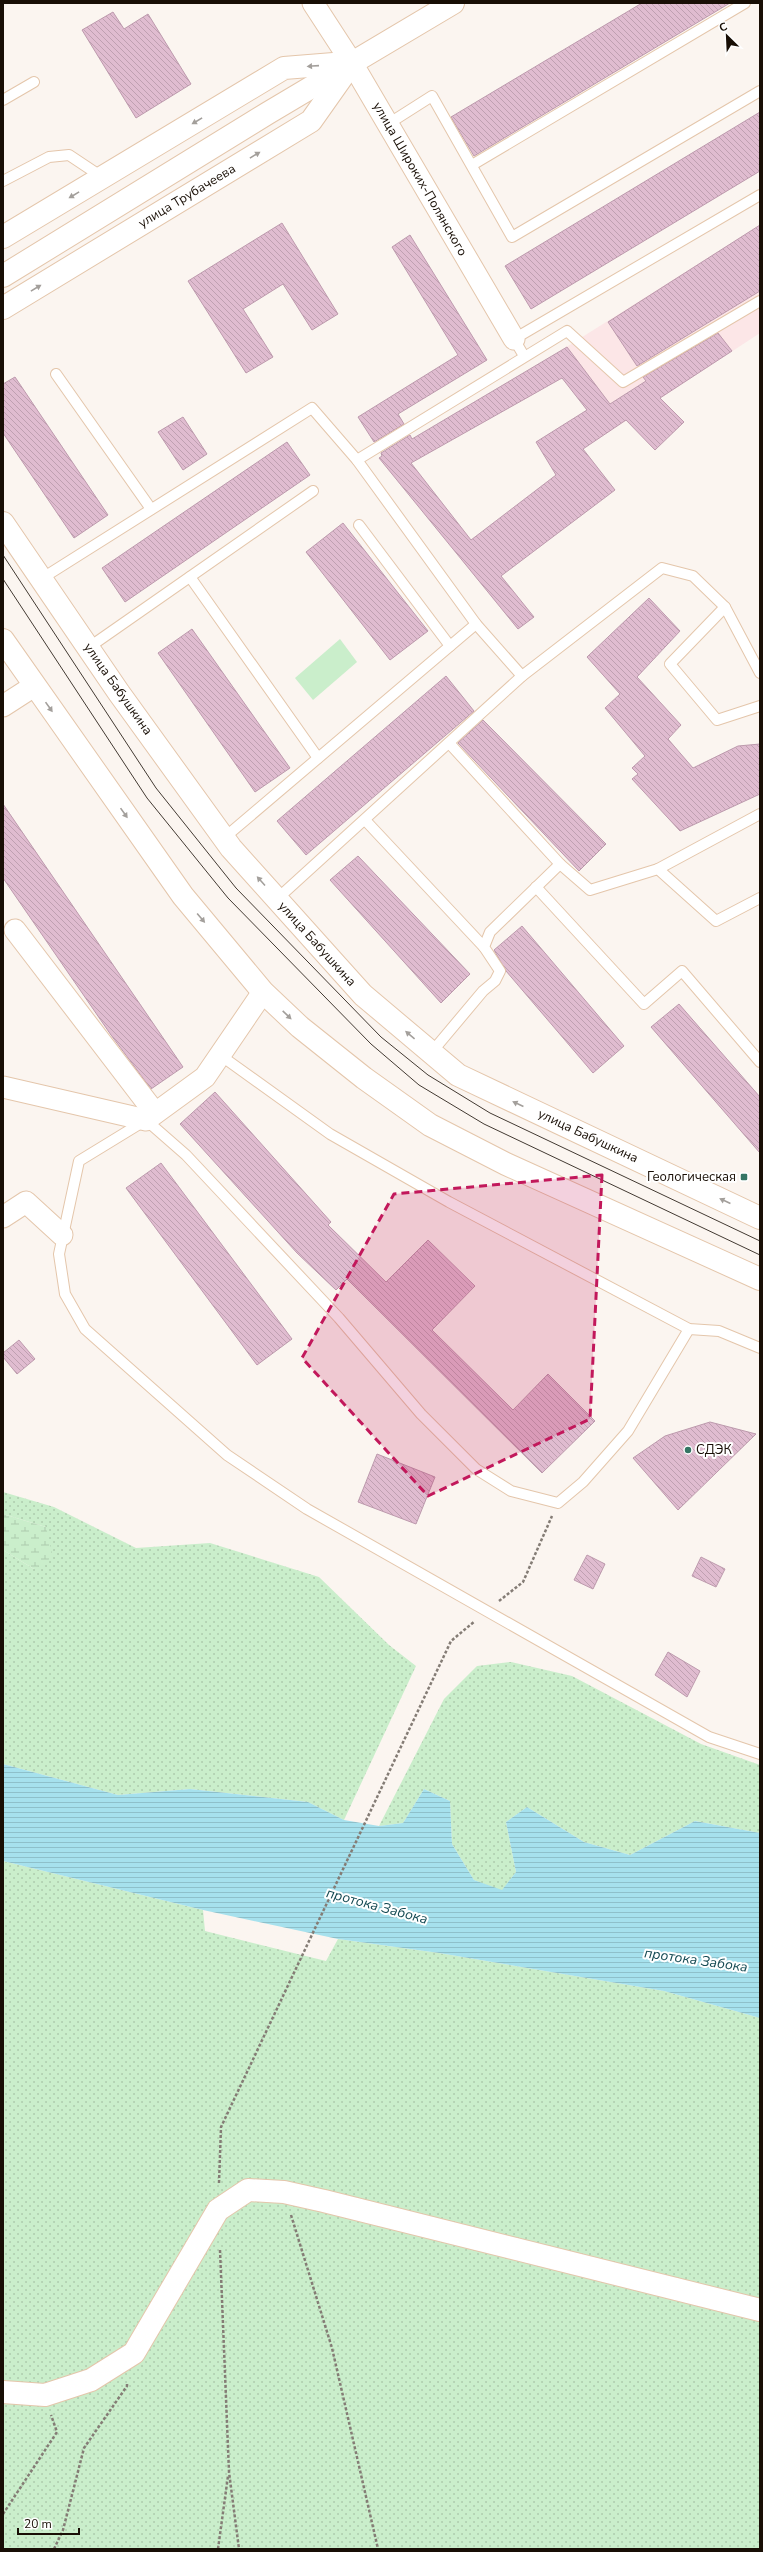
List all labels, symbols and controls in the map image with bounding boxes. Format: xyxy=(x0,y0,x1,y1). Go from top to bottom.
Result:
north arrow xyxy=(707,16,747,56)
text: С xyxy=(717,19,730,36)
one-way arrow xyxy=(307,63,319,69)
street label: улица Широких-Полянского xyxy=(368,99,472,259)
one-way arrow xyxy=(191,117,203,124)
one-way arrow xyxy=(250,151,260,159)
street label: улица Трубачеева xyxy=(135,160,239,232)
one-way arrow xyxy=(68,191,80,198)
one-way arrow xyxy=(30,285,42,292)
street label: улица Бабушкина xyxy=(79,639,157,739)
one-way arrow xyxy=(45,702,53,712)
one-way arrow xyxy=(120,808,128,818)
one-way arrow xyxy=(257,877,266,886)
street label: улица Бабушкина xyxy=(274,898,360,990)
one-way arrow xyxy=(197,912,206,923)
one-way arrow xyxy=(282,1010,292,1020)
one-way arrow xyxy=(404,1030,415,1039)
one-way arrow xyxy=(513,1101,524,1107)
street label: улица Бабушкина xyxy=(535,1105,641,1167)
place label: Геологическая xyxy=(647,1168,736,1186)
marker: Геологическая xyxy=(739,1172,749,1182)
one-way arrow xyxy=(719,1198,730,1204)
place label: СДЭК xyxy=(696,1441,733,1459)
marker: СДЭК xyxy=(683,1445,693,1455)
water label: протока Забока xyxy=(324,1883,430,1929)
water label: протока Забока xyxy=(643,1943,749,1977)
scale bar xyxy=(18,2510,79,2536)
text: 20 m xyxy=(24,2516,52,2532)

